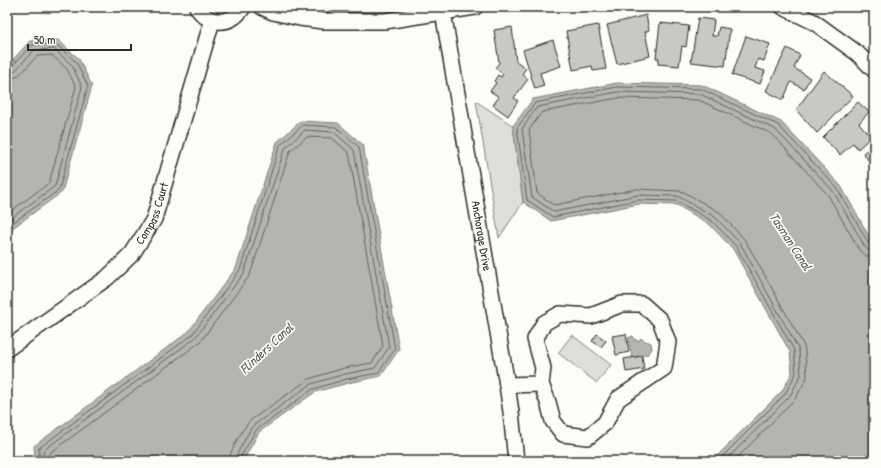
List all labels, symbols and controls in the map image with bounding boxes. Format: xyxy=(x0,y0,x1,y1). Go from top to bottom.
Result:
scale bar xyxy=(28,26,131,52)
text: 50 m xyxy=(34,31,55,48)
street label: Compass Court xyxy=(131,180,172,248)
street label: Anchorage Drive xyxy=(468,199,496,272)
water label: Tasman Canal xyxy=(766,209,817,274)
water label: Flinders Canal xyxy=(235,318,297,377)

